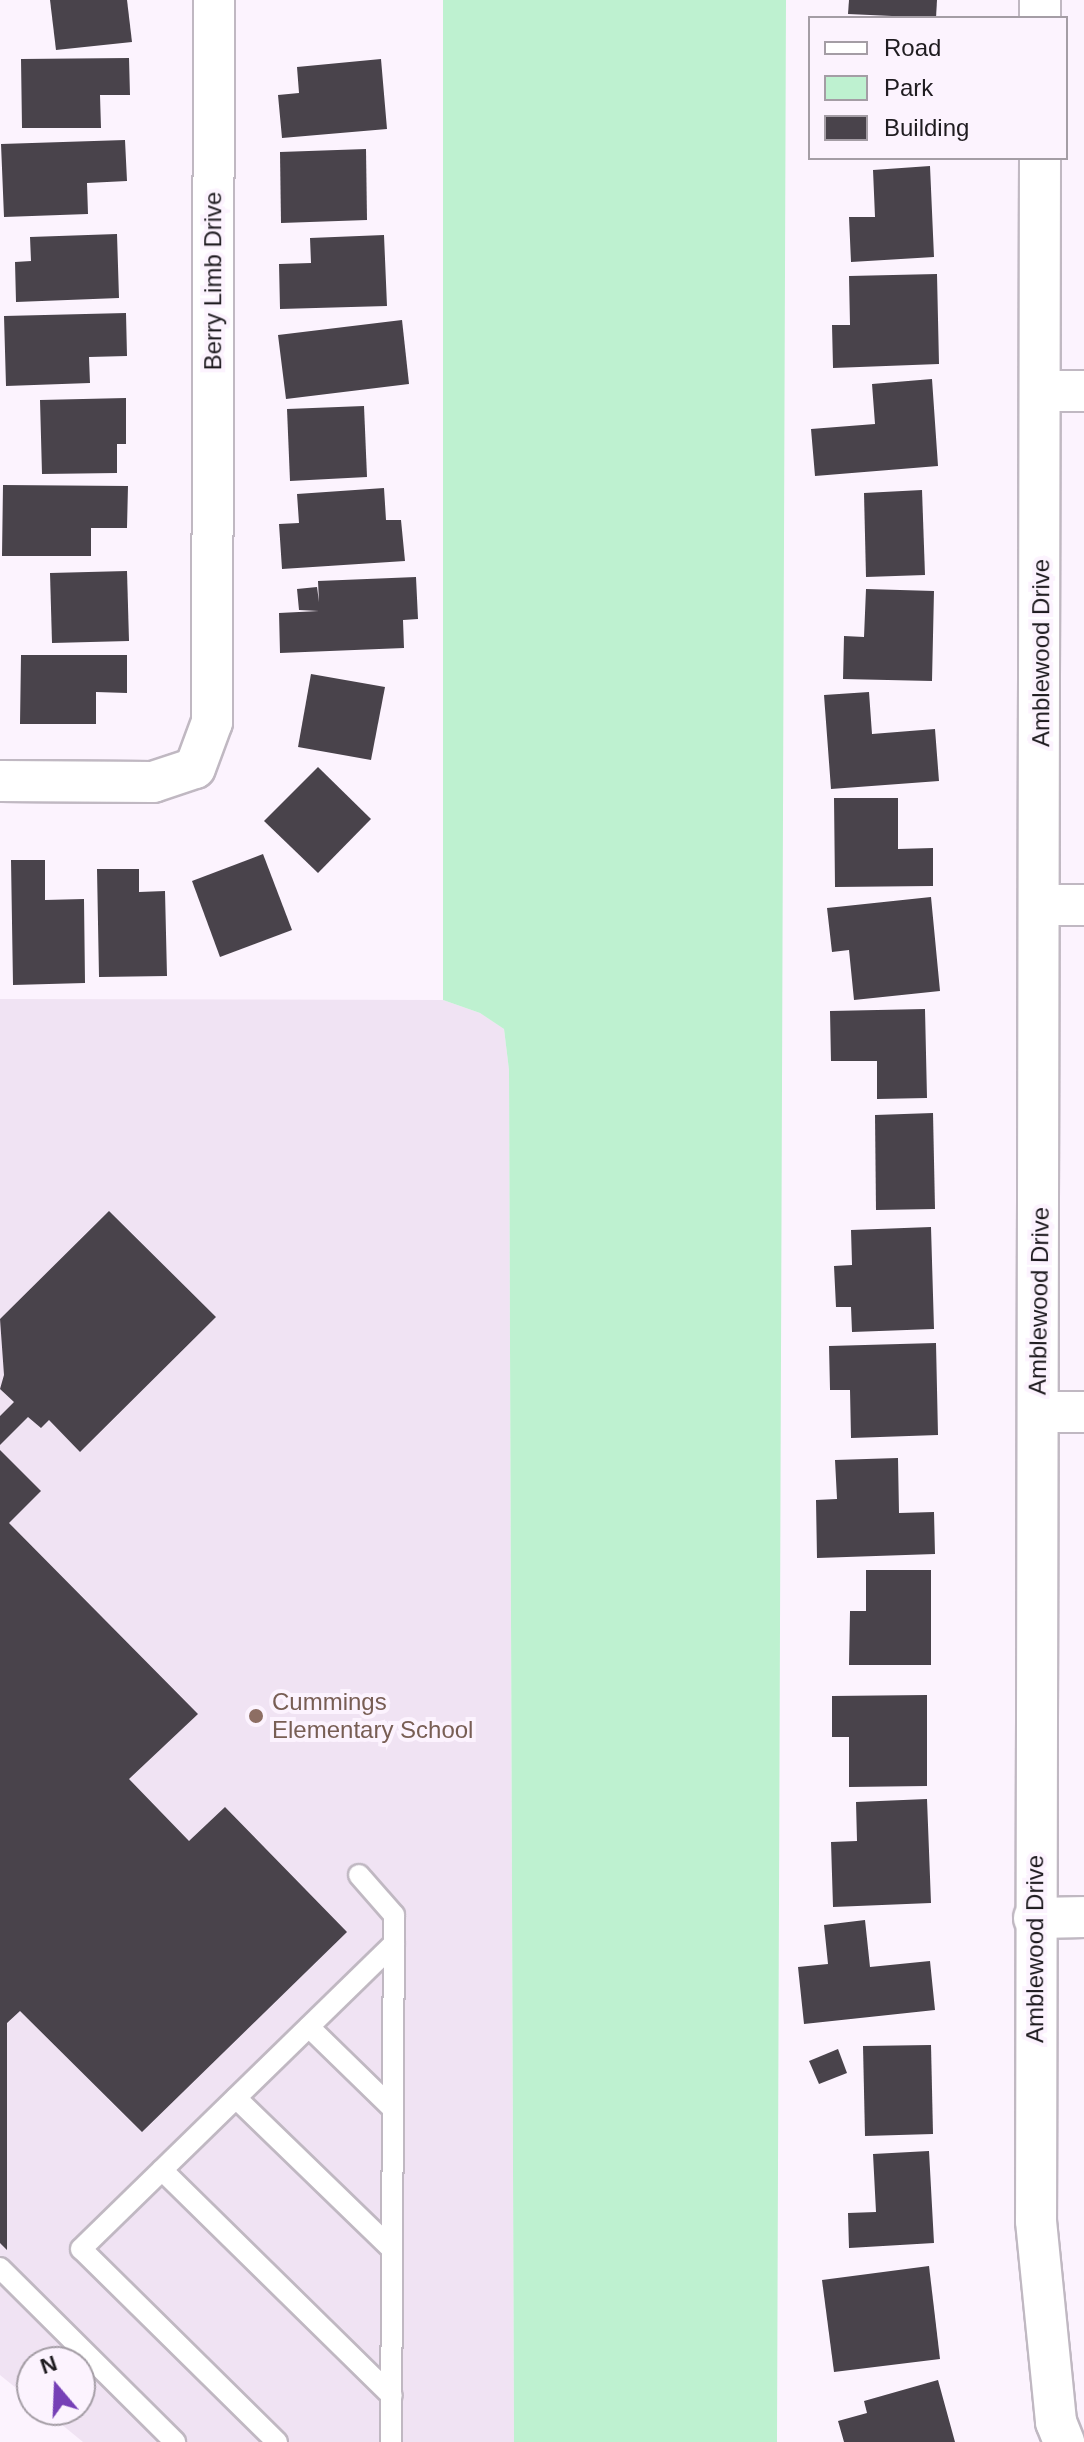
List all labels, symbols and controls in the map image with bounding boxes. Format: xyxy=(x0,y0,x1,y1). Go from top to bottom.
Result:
legend xyxy=(808,16,1068,160)
text: Road xyxy=(884,34,941,61)
text: Park xyxy=(884,74,933,101)
text: Building xyxy=(884,114,969,141)
street label: Berry Limb Drive xyxy=(199,192,227,370)
street label: Amblewood Drive xyxy=(1027,559,1055,747)
street label: Amblewood Drive xyxy=(1023,1207,1055,1395)
place label: Cummings Elementary School xyxy=(272,1688,473,1744)
marker: Cummings Elementary School xyxy=(247,1707,265,1725)
street label: Amblewood Drive xyxy=(1021,1855,1049,2043)
north arrow xyxy=(16,2346,96,2426)
text: N xyxy=(37,2350,60,2379)

